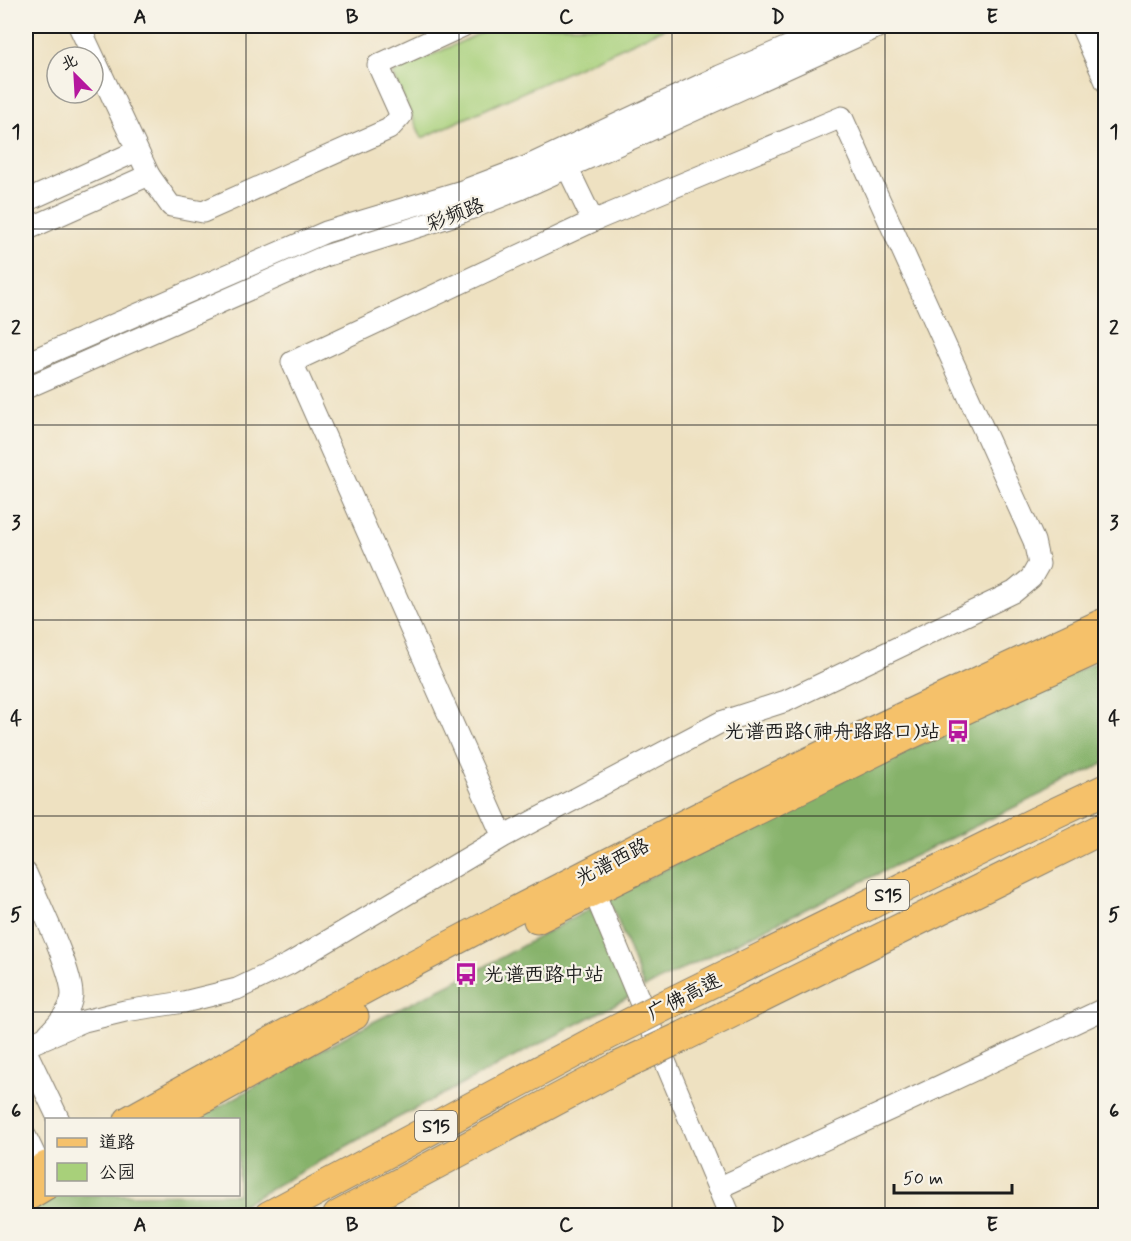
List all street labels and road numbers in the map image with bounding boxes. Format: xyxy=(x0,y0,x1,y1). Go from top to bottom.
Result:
street label: 彩频路 xyxy=(423,192,489,239)
street label: 光谱西路 xyxy=(571,832,655,893)
road number: S15 xyxy=(867,880,909,910)
street label: 广佛高速 xyxy=(643,967,726,1028)
road number: S15 xyxy=(415,1111,457,1141)

